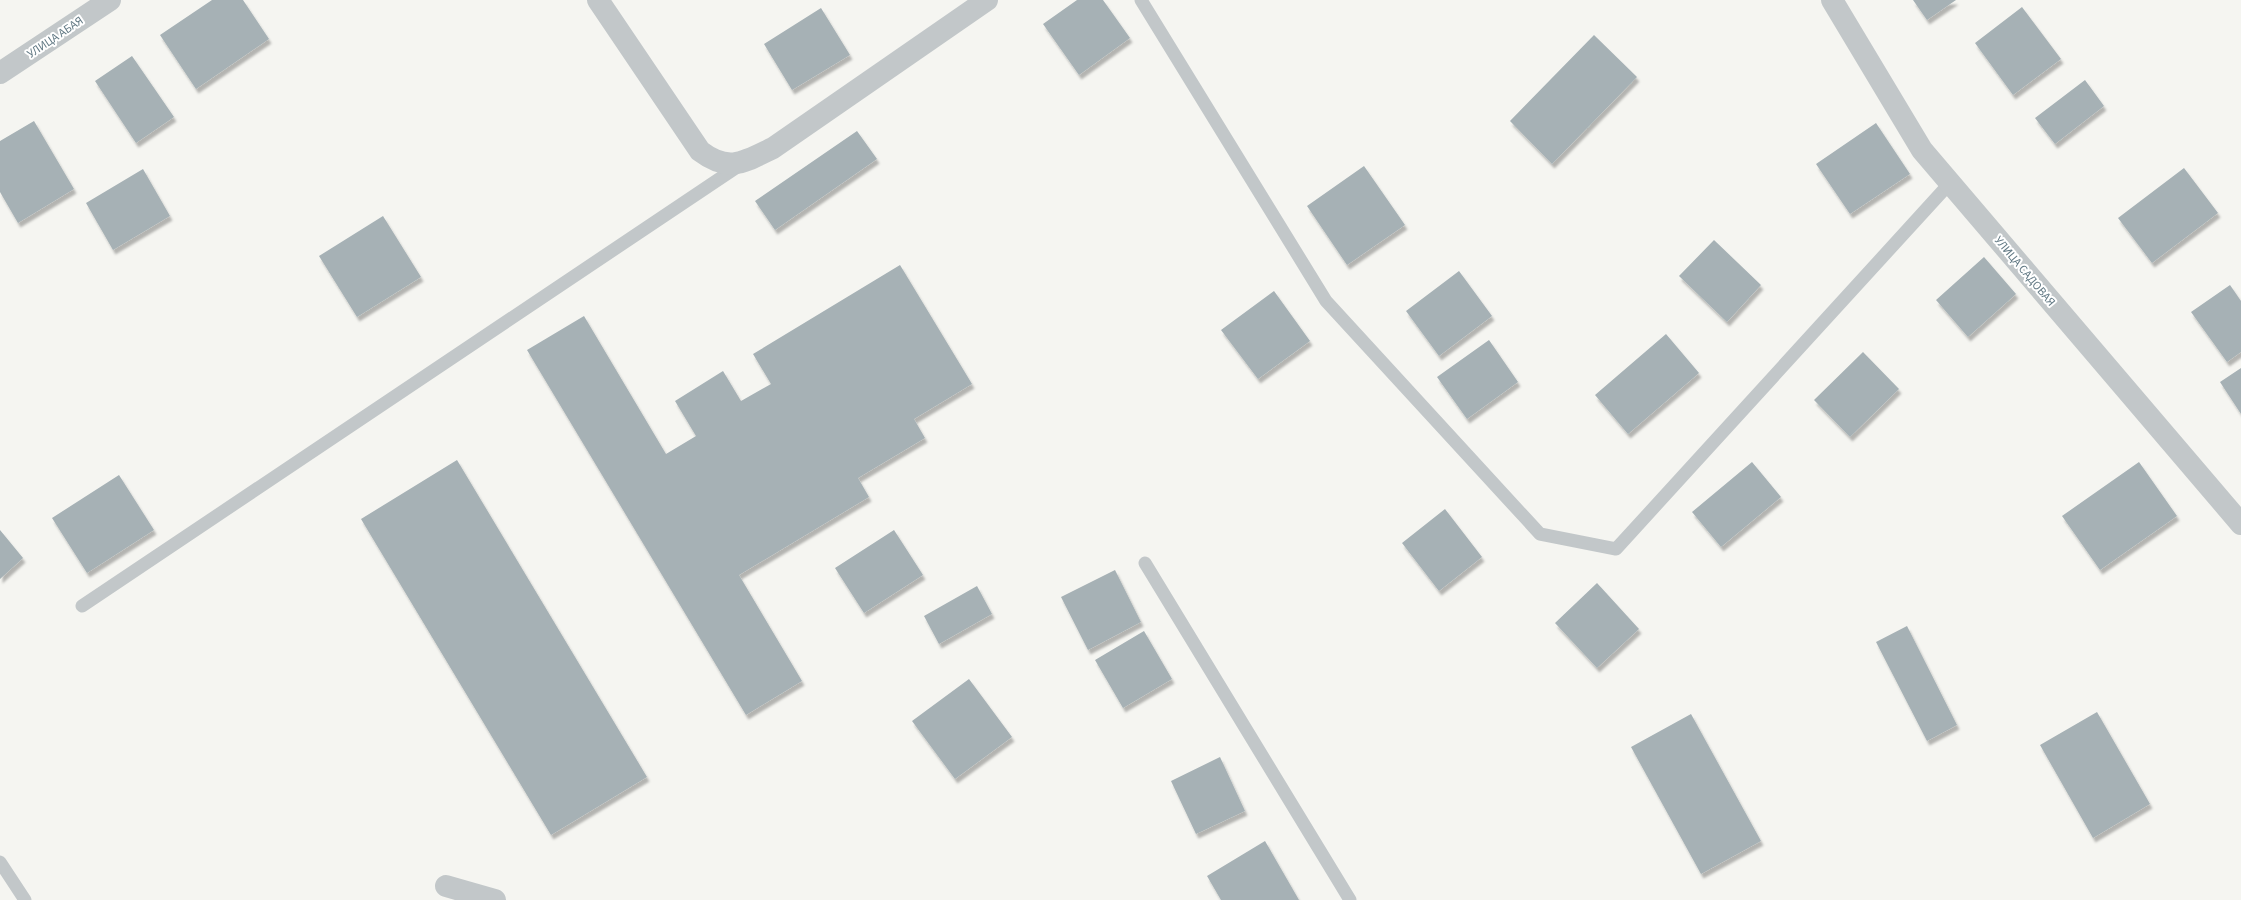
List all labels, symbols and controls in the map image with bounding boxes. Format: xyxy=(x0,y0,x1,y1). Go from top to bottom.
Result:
street label: УЛИЦА АБАЯ xyxy=(24,12,87,62)
street label: УЛИЦА САДОВАЯ xyxy=(1990,233,2059,310)

